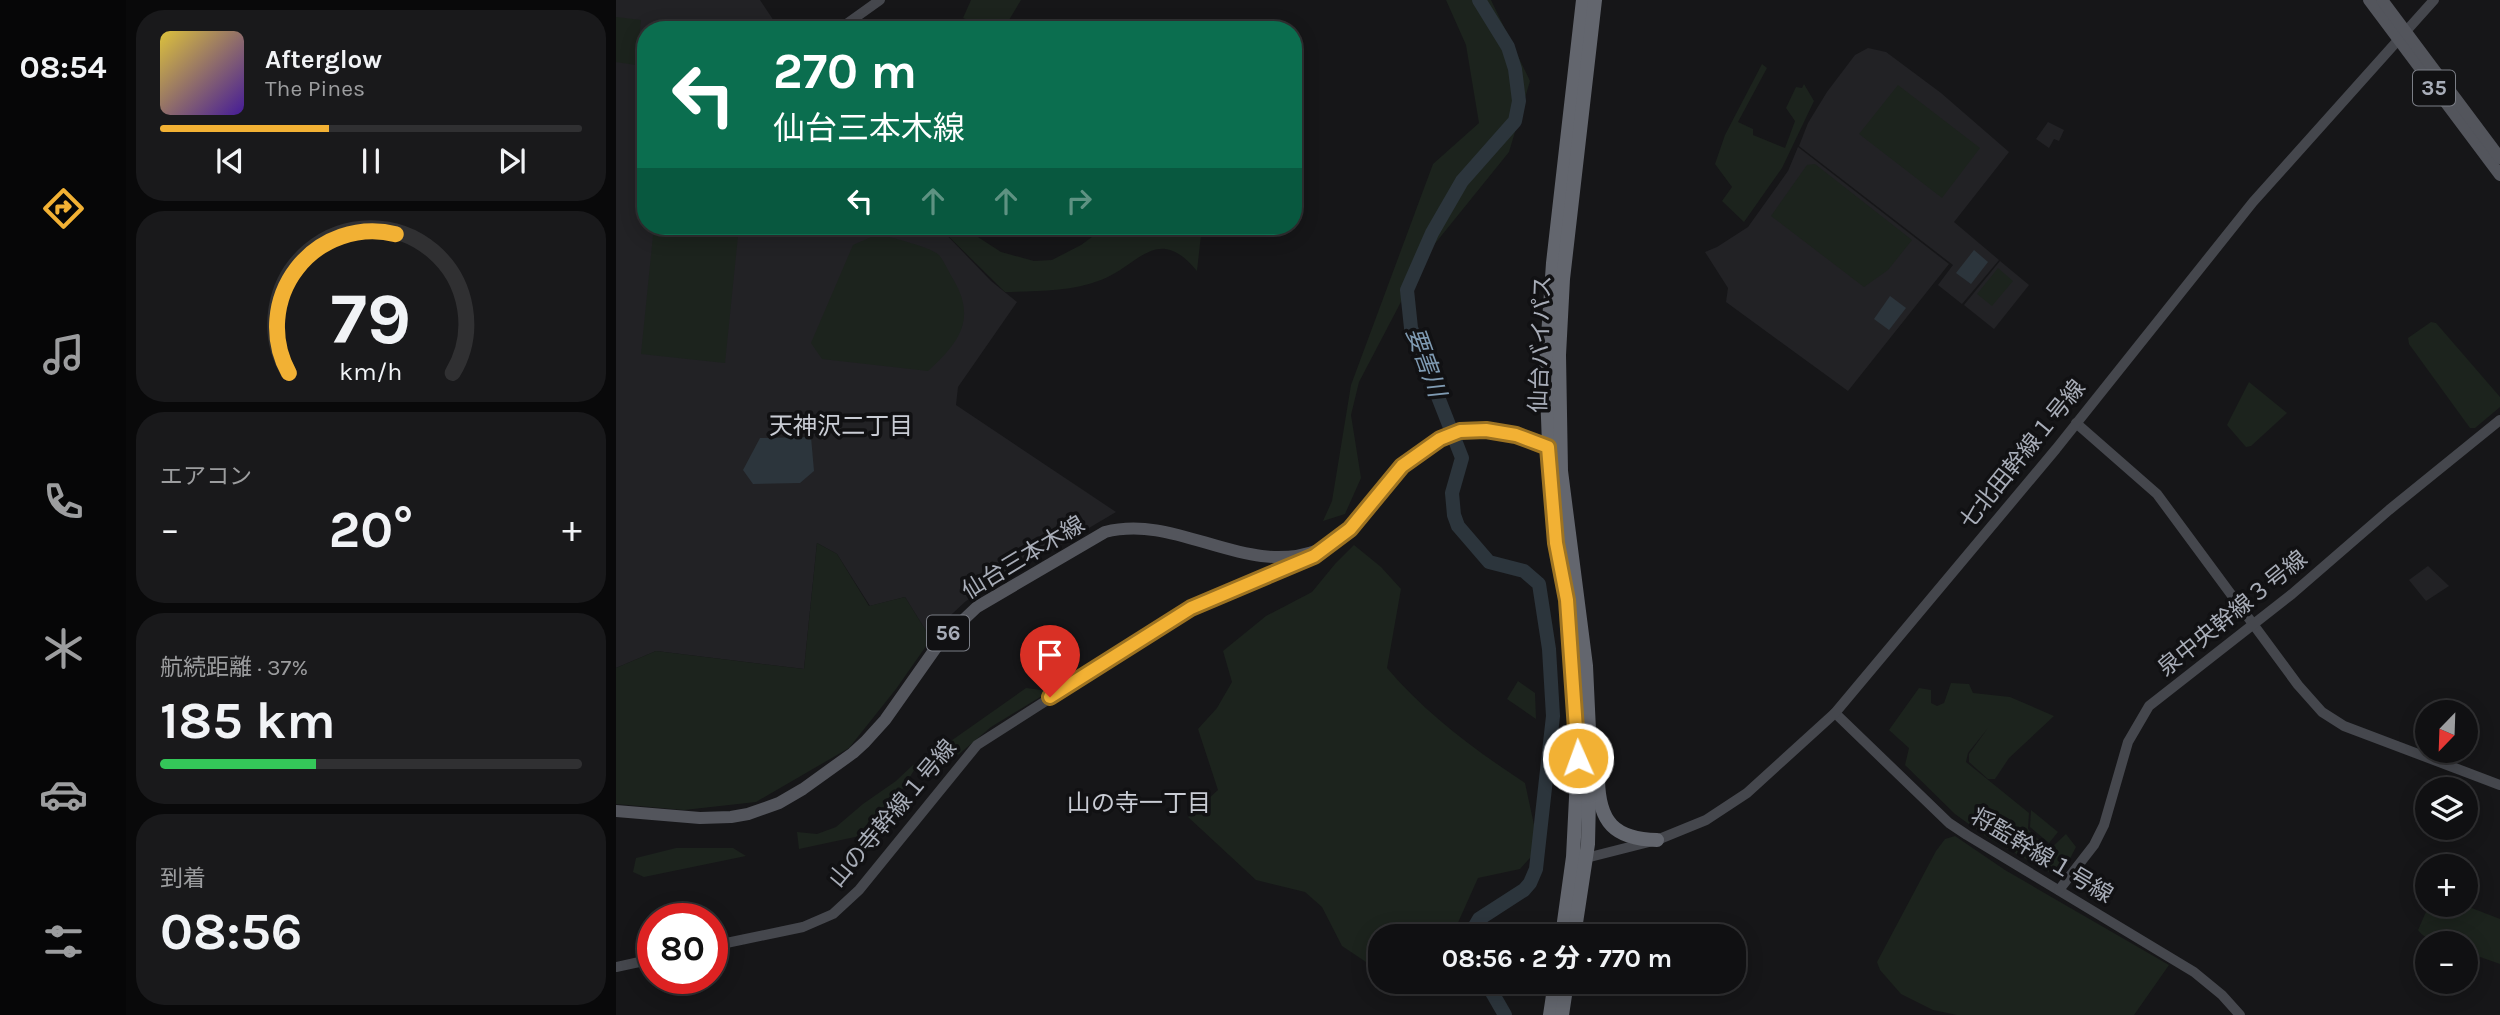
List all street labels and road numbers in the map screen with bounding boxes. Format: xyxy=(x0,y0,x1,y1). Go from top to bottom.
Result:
road number: 35 xyxy=(2413,70,2455,106)
street label: 仙台バイパス xyxy=(1525,275,1556,413)
street label: 七北田幹線１号線 xyxy=(1954,374,2091,534)
street label: 仙台三本木線 xyxy=(957,510,1089,605)
street label: 泉中央幹線３号線 xyxy=(2152,545,2312,682)
road number: 56 xyxy=(927,616,969,650)
street label: 山の寺幹線１号線 xyxy=(823,734,962,892)
street label: 将監幹線１号線 xyxy=(1966,802,2118,908)

